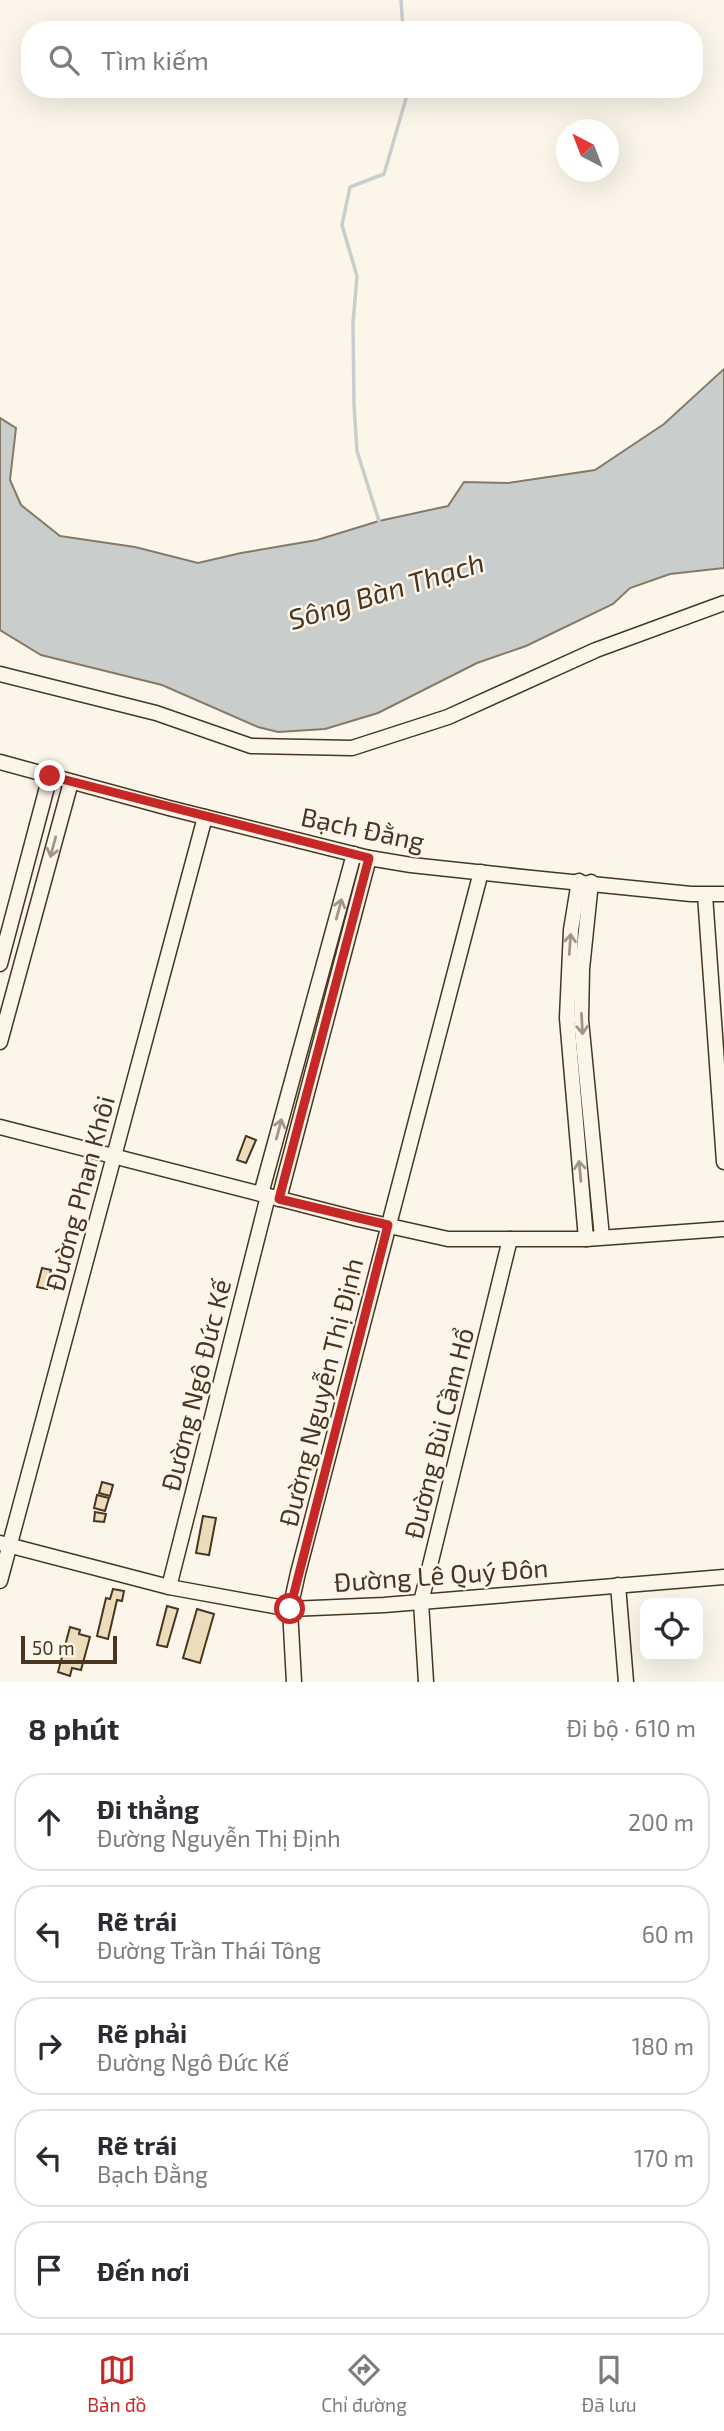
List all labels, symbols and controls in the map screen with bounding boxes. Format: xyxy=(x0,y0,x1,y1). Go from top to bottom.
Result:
search box xyxy=(21,21,703,98)
icon: search xyxy=(45,41,83,79)
text: Tìm kiếm xyxy=(101,44,209,75)
north arrow xyxy=(556,119,619,182)
water label: Sông Bàn Thạch xyxy=(284,544,488,636)
route end xyxy=(34,760,65,791)
street label: Bạch Đằng xyxy=(298,800,428,856)
one-way arrow xyxy=(46,836,59,858)
one-way arrow xyxy=(333,898,346,921)
one-way arrow xyxy=(564,933,577,956)
one-way arrow xyxy=(575,1012,588,1035)
street label: Đường Phan Khôi xyxy=(38,1092,120,1294)
one-way arrow xyxy=(273,1118,286,1140)
one-way arrow xyxy=(574,1160,587,1183)
street label: Đường Nguyễn Thị Định xyxy=(272,1255,368,1529)
street label: Đường Ngô Đức Kế xyxy=(154,1276,236,1494)
street label: Đường Bùi Cầm Hổ xyxy=(397,1324,479,1542)
street label: Đường Lê Quý Đôn xyxy=(333,1551,549,1597)
route start xyxy=(274,1593,305,1624)
map controls xyxy=(640,1598,703,1661)
button: locate xyxy=(640,1598,703,1661)
scale bar xyxy=(21,1633,117,1665)
text: 50 m xyxy=(32,1636,75,1659)
text: 8 phút xyxy=(28,1710,119,1746)
text: Đi bộ · 610 m xyxy=(566,1714,696,1742)
text: Đi thẳng xyxy=(97,1793,199,1824)
icon: ahead xyxy=(30,1803,68,1841)
text: 200 m xyxy=(628,1808,694,1836)
text: Đường Nguyễn Thị Định xyxy=(97,1824,341,1852)
text: Rẽ trái xyxy=(97,1905,177,1936)
icon: left xyxy=(30,1915,68,1953)
text: 60 m xyxy=(642,1920,694,1948)
text: Đường Trần Thái Tông xyxy=(97,1936,321,1964)
text: Rẽ phải xyxy=(97,2017,187,2048)
icon: right xyxy=(30,2027,68,2065)
text: 180 m xyxy=(632,2032,694,2060)
text: Đường Ngô Đức Kế xyxy=(97,2048,289,2076)
text: Rẽ trái xyxy=(97,2129,177,2160)
icon: left xyxy=(30,2139,68,2177)
text: 170 m xyxy=(634,2144,694,2172)
text: Bạch Đằng xyxy=(97,2160,208,2188)
icon: arrive xyxy=(30,2251,68,2289)
text: Đến nơi xyxy=(97,2255,190,2286)
tab: Bản đồ xyxy=(87,2351,146,2416)
tab: Chỉ đường xyxy=(321,2351,407,2416)
tab: Đã lưu xyxy=(581,2351,637,2416)

